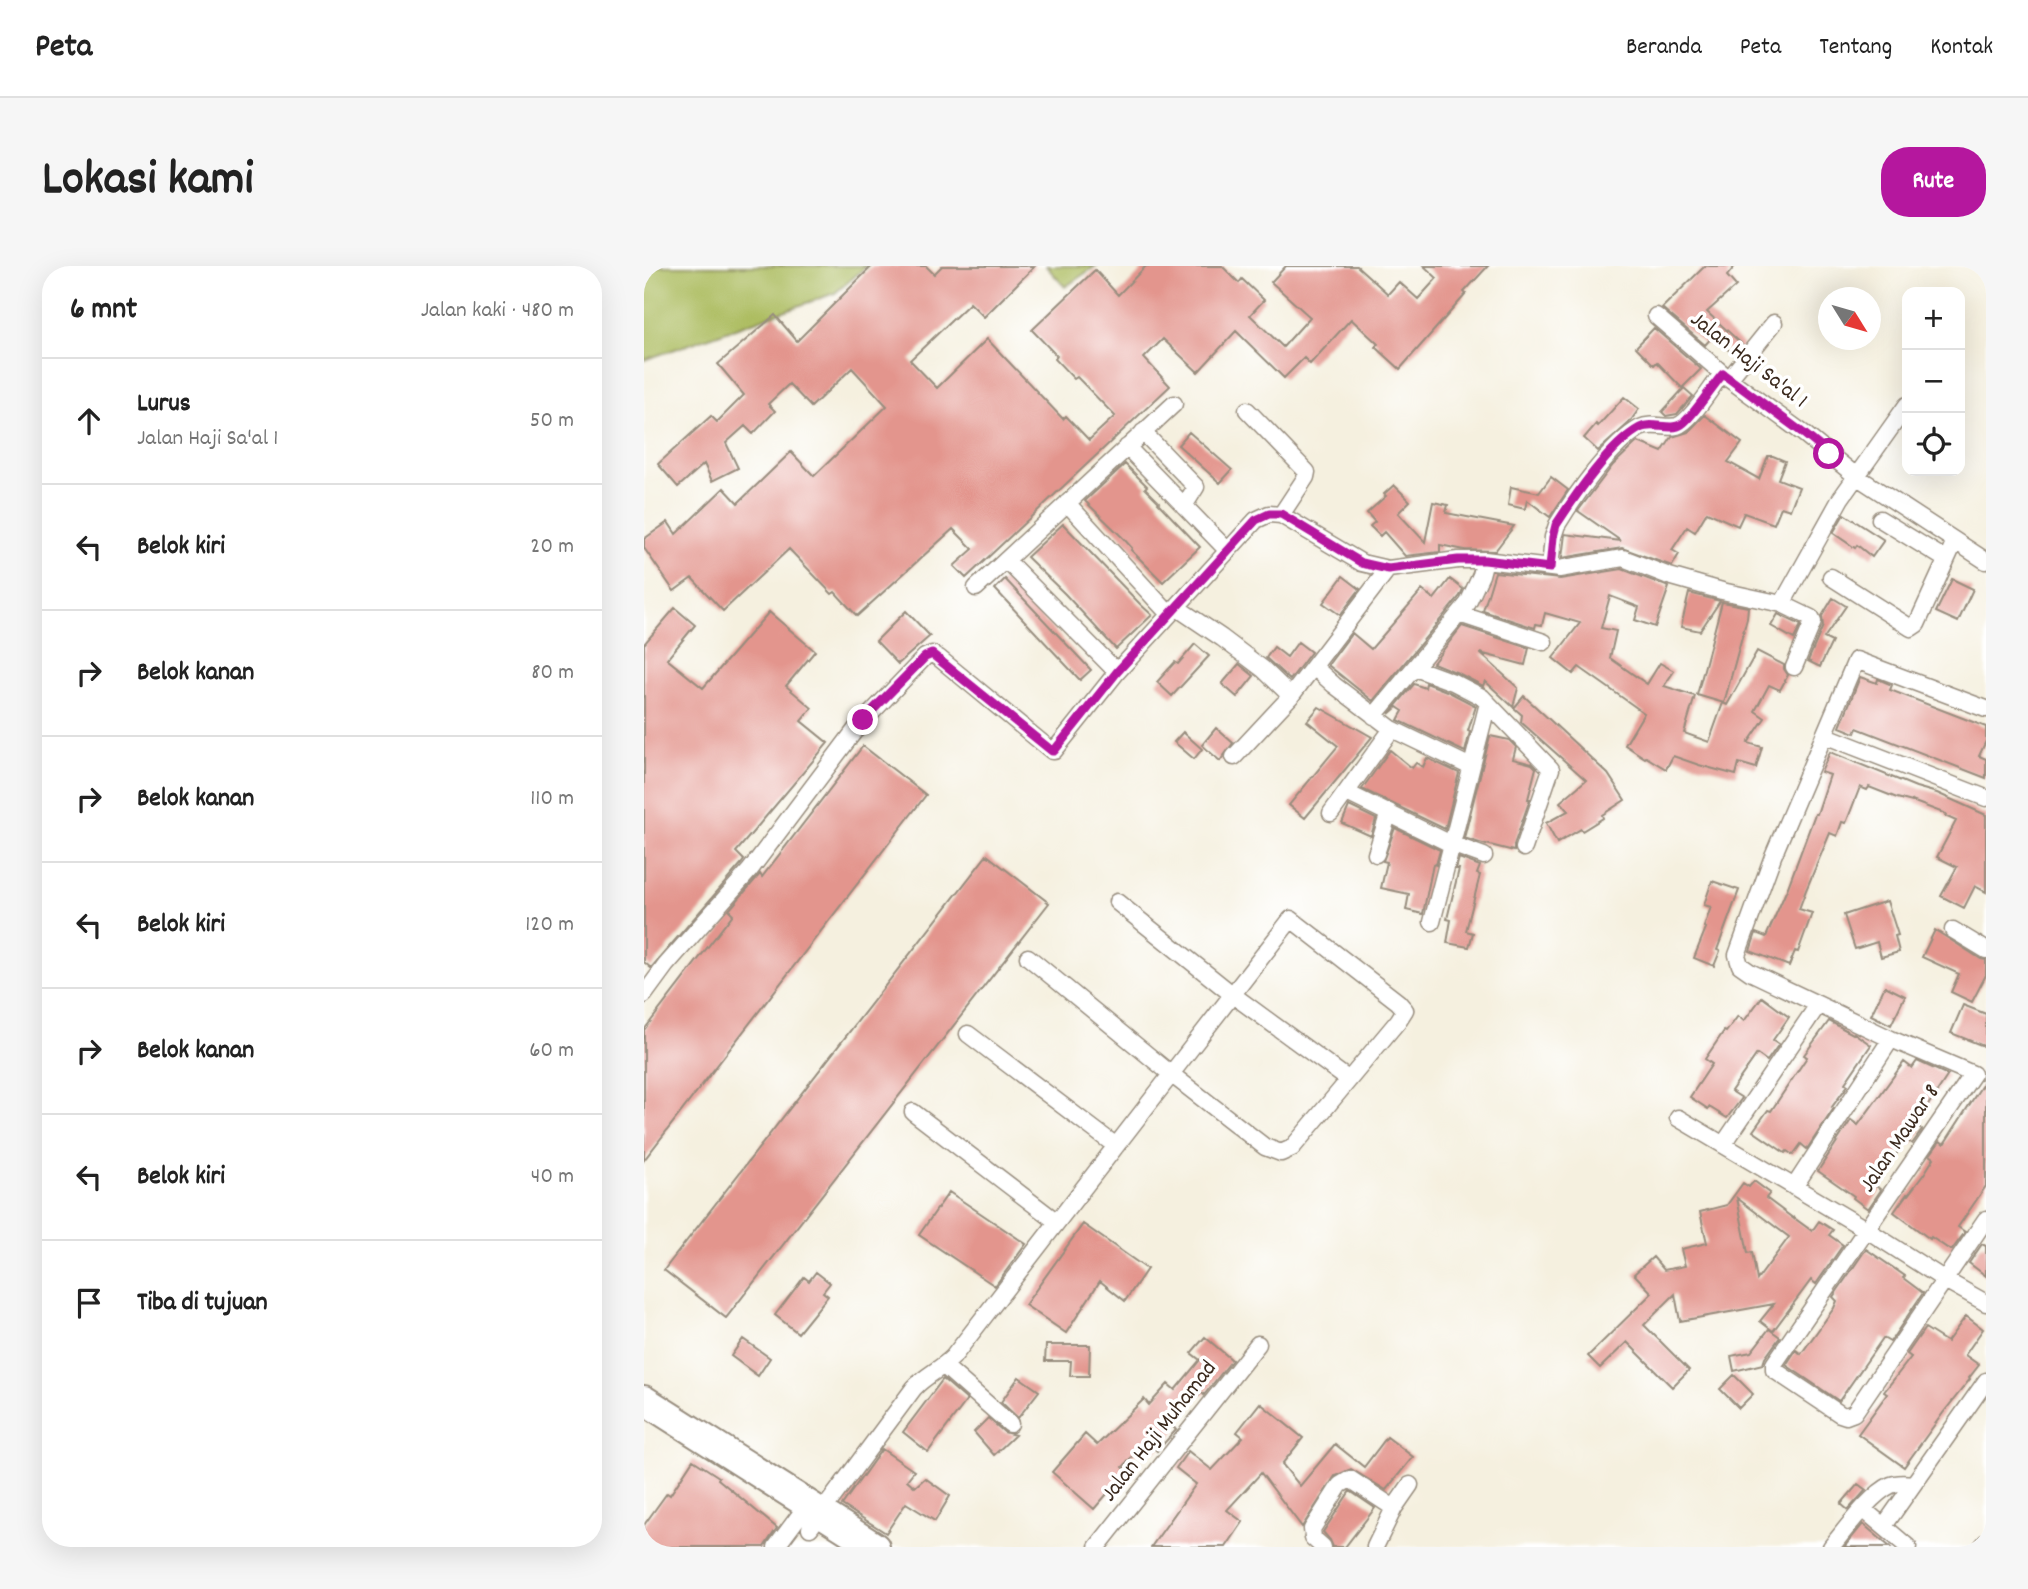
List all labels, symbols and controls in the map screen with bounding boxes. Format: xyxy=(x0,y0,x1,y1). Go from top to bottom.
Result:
text: Peta xyxy=(35,25,92,72)
text: Beranda xyxy=(1626,31,1702,65)
text: Peta xyxy=(1740,31,1781,65)
text: Tentang xyxy=(1819,31,1892,65)
text: Kontak xyxy=(1930,31,1993,65)
text: Lokasi kami xyxy=(42,147,253,217)
button: Rute xyxy=(1881,147,1986,217)
north arrow xyxy=(1818,287,1881,350)
map controls xyxy=(1902,287,1965,476)
button: + xyxy=(1902,287,1965,350)
text: 6 mnt xyxy=(70,290,137,333)
text: Jalan kaki · 480 m xyxy=(421,295,574,328)
street label: Jalan Haji Sa'al 1 xyxy=(1682,304,1814,418)
button: − xyxy=(1902,350,1965,413)
text: Lurus xyxy=(137,386,191,423)
icon: ahead xyxy=(70,402,108,440)
text: 50 m xyxy=(530,405,574,438)
button: locate xyxy=(1902,413,1965,476)
text: Jalan Haji Sa'al 1 xyxy=(137,423,278,456)
route start xyxy=(1813,438,1844,469)
icon: left xyxy=(70,528,108,566)
text: Belok kiri xyxy=(137,529,225,566)
text: 20 m xyxy=(530,531,574,564)
icon: right xyxy=(70,654,108,692)
text: Belok kanan xyxy=(137,655,254,692)
text: 80 m xyxy=(531,657,574,690)
route end xyxy=(847,704,878,735)
icon: right xyxy=(70,780,108,818)
text: Belok kanan xyxy=(137,781,254,818)
text: 110 m xyxy=(530,783,574,816)
icon: left xyxy=(70,906,108,944)
text: Belok kiri xyxy=(137,907,225,944)
text: 120 m xyxy=(525,909,574,942)
icon: right xyxy=(70,1032,108,1070)
text: Belok kanan xyxy=(137,1033,254,1070)
text: 60 m xyxy=(529,1035,574,1068)
street label: Jalan Mawar 8 xyxy=(1853,1078,1949,1200)
icon: left xyxy=(70,1158,108,1196)
text: Belok kiri xyxy=(137,1159,225,1196)
text: 40 m xyxy=(531,1161,574,1194)
icon: arrive xyxy=(70,1284,108,1322)
text: Tiba di tujuan xyxy=(137,1285,268,1322)
street label: Jalan Haji Muhamad xyxy=(1094,1354,1226,1510)

